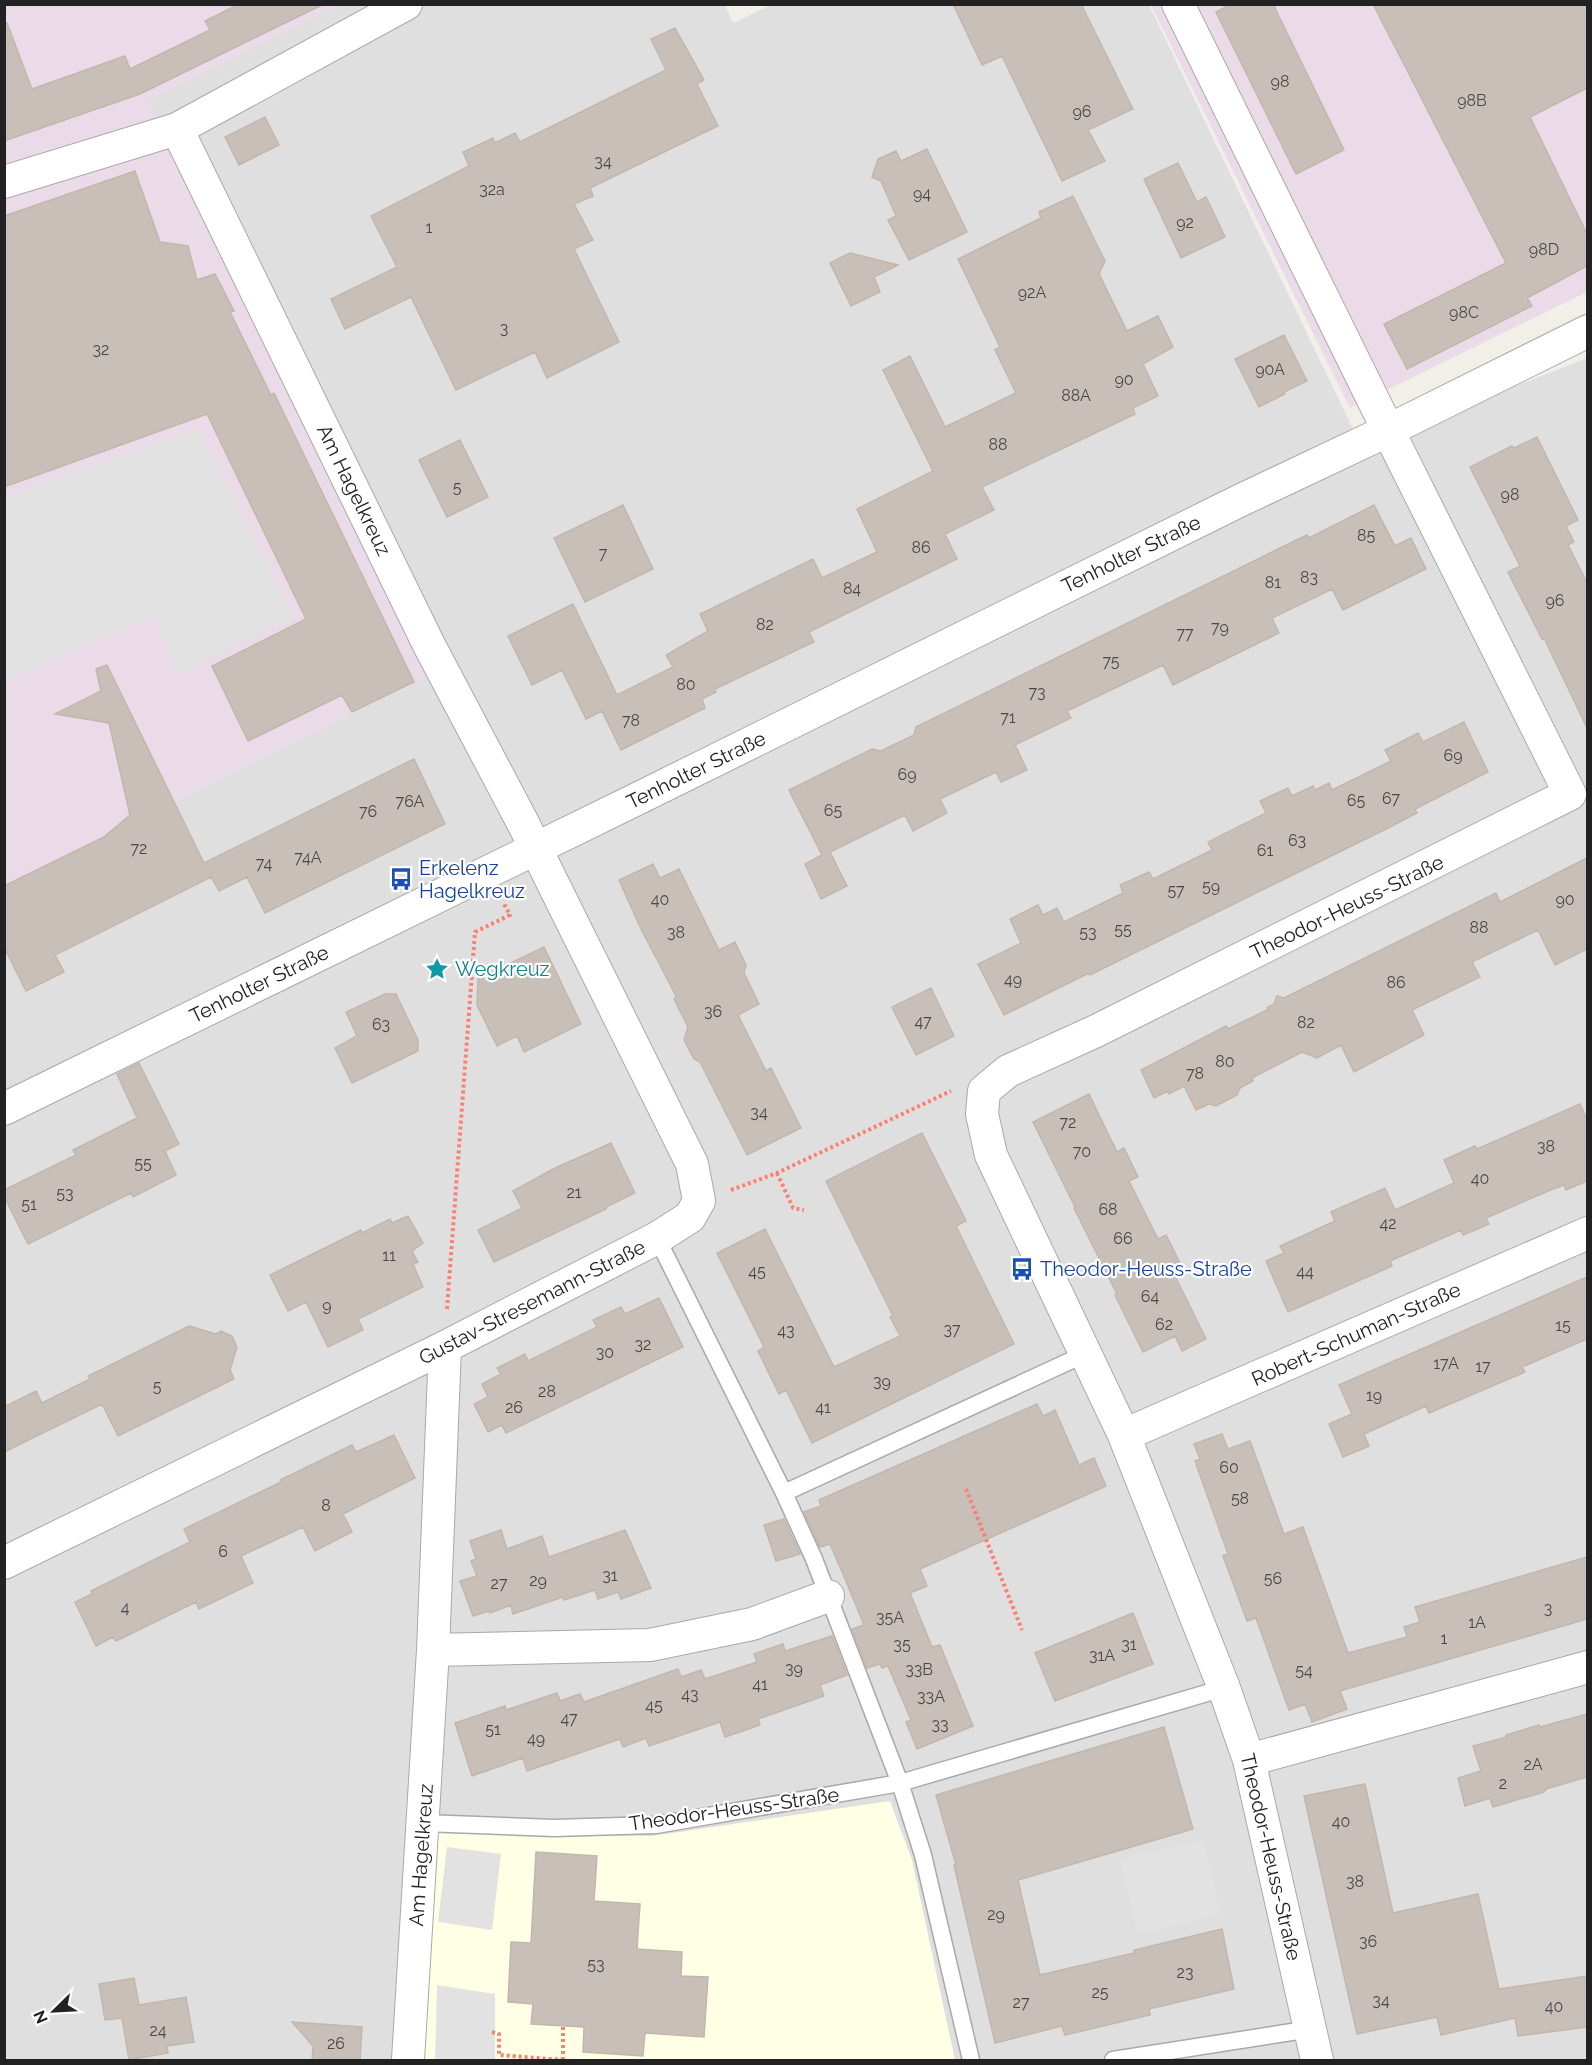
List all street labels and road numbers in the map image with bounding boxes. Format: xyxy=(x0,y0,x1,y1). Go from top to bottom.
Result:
street label: Am Hagelkreuz xyxy=(312,421,396,560)
street label: Tenholter Straße xyxy=(1058,510,1205,598)
street label: Tenholter Straße xyxy=(623,726,770,814)
street label: Theodor-Heuss-Straße xyxy=(1247,850,1448,964)
street label: Tenholter Straße xyxy=(186,940,333,1028)
street label: Gustav-Stresemann-Straße xyxy=(415,1234,649,1370)
street label: Robert-Schuman-Straße xyxy=(1248,1277,1464,1391)
street label: Theodor-Heuss-Straße xyxy=(1235,1751,1307,1963)
street label: Theodor-Heuss-Straße xyxy=(627,1782,841,1836)
street label: Am Hagelkreuz xyxy=(404,1783,438,1927)

